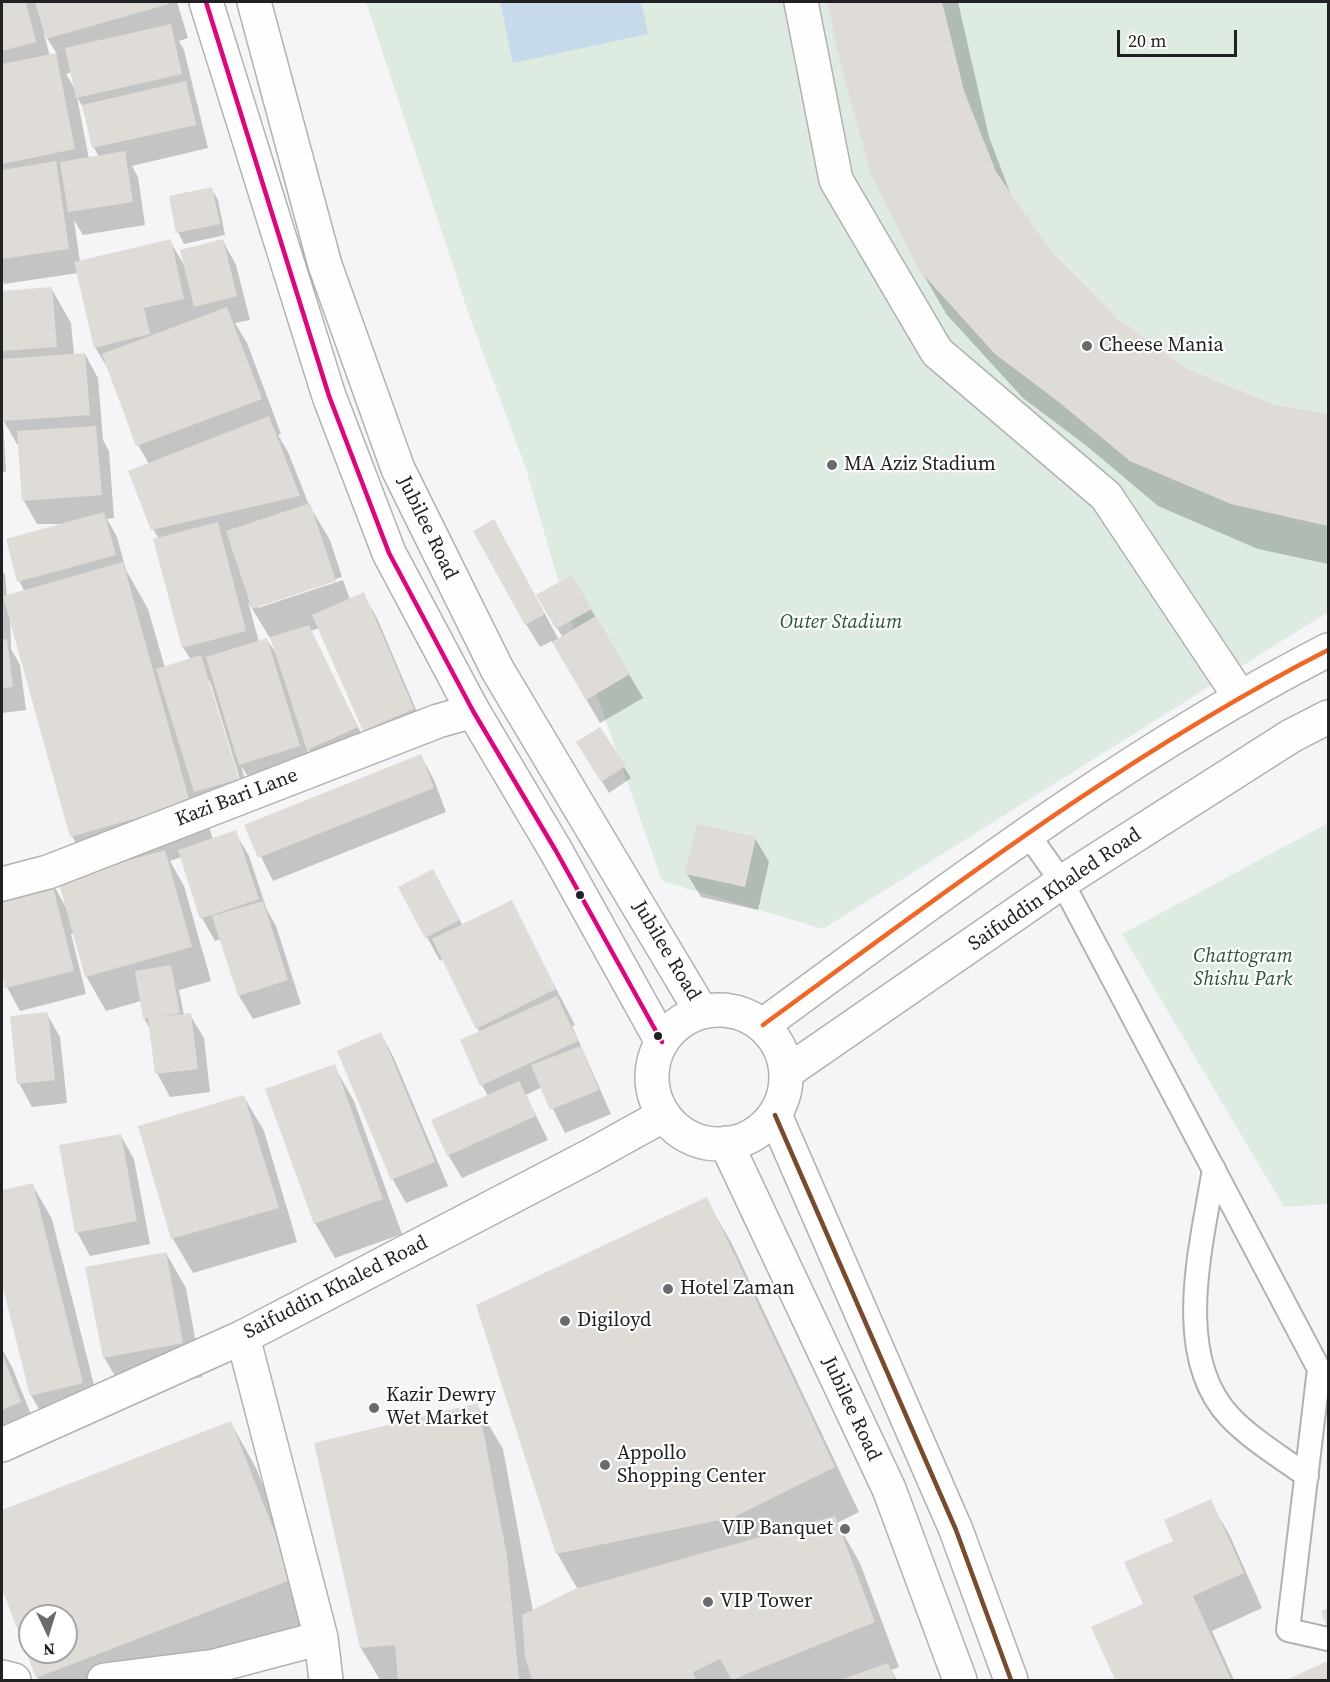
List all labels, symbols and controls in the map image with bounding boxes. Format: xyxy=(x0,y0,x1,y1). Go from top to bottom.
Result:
scale bar xyxy=(1120,18,1240,56)
text: 20 m xyxy=(1128,28,1166,53)
place label: Cheese Mania xyxy=(1099,334,1224,358)
marker: Cheese Mania xyxy=(1080,339,1094,353)
place label: MA Aziz Stadium xyxy=(844,453,996,477)
marker: MA Aziz Stadium xyxy=(825,458,839,472)
street label: Jubilee Road xyxy=(392,472,462,584)
park label: Outer Stadium xyxy=(780,611,902,635)
street label: Kazi Bari Lane xyxy=(172,764,302,832)
street label: Saifuddin Khaled Road xyxy=(964,823,1146,957)
unlabelled marker xyxy=(574,889,586,901)
street label: Jubilee Road xyxy=(627,897,705,1005)
park label: Chattogram Shishu Park xyxy=(1193,945,1293,992)
unlabelled marker xyxy=(652,1030,664,1042)
street label: Saifuddin Khaled Road xyxy=(240,1231,432,1345)
place label: Hotel Zaman xyxy=(680,1277,795,1301)
marker: Hotel Zaman xyxy=(661,1282,675,1296)
place label: Digiloyd xyxy=(577,1309,651,1333)
marker: Digiloyd xyxy=(558,1314,572,1328)
street label: Jubilee Road xyxy=(816,1353,886,1465)
place label: Kazir Dewry Wet Market xyxy=(386,1384,496,1431)
marker: Kazir Dewry Wet Market xyxy=(367,1401,381,1415)
place label: Appollo Shopping Center xyxy=(617,1442,766,1489)
marker: Appollo Shopping Center xyxy=(598,1458,612,1472)
place label: VIP Banquet xyxy=(722,1517,833,1541)
marker: VIP Banquet xyxy=(838,1522,852,1536)
place label: VIP Tower xyxy=(720,1590,813,1614)
marker: VIP Tower xyxy=(701,1595,715,1609)
north arrow xyxy=(18,1604,78,1664)
text: N xyxy=(43,1639,56,1661)

